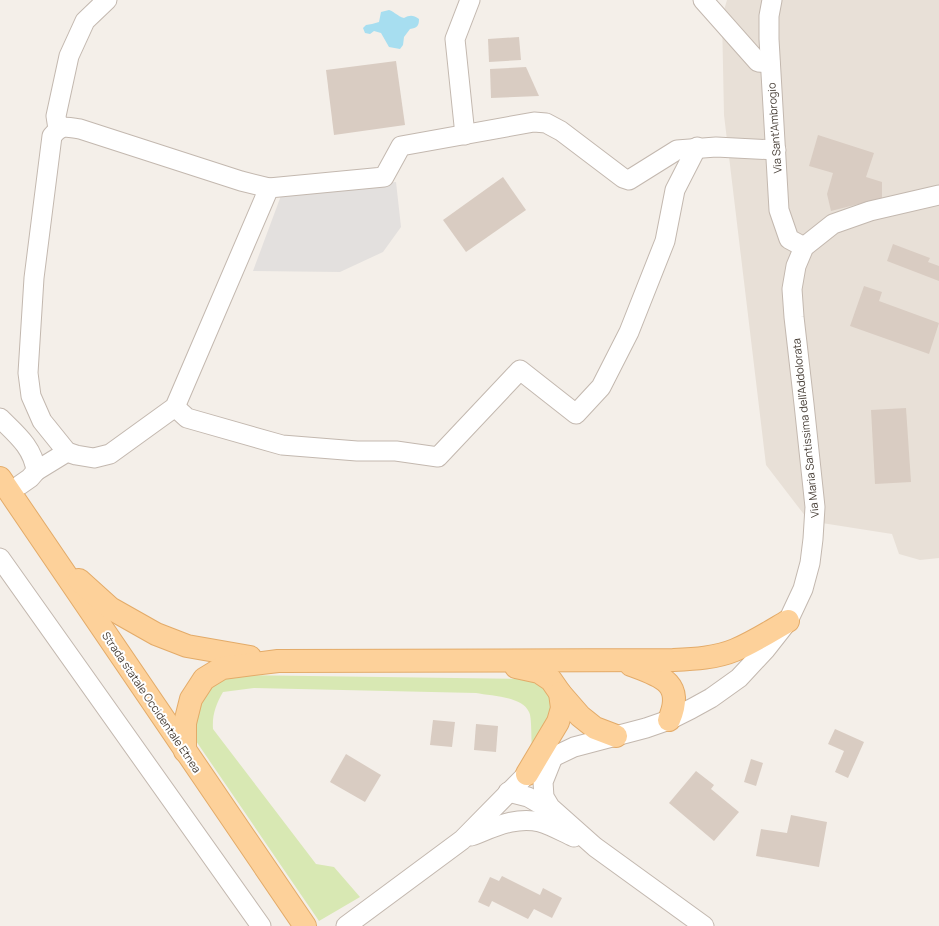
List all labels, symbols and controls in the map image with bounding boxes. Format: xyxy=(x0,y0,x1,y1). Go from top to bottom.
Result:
street label: Via Sant'Ambrogio xyxy=(763,82,785,174)
street label: Via Maria Santissima dell'Addolorata xyxy=(788,338,822,518)
street label: Strada statale Occidentale Etnea xyxy=(99,629,205,775)

